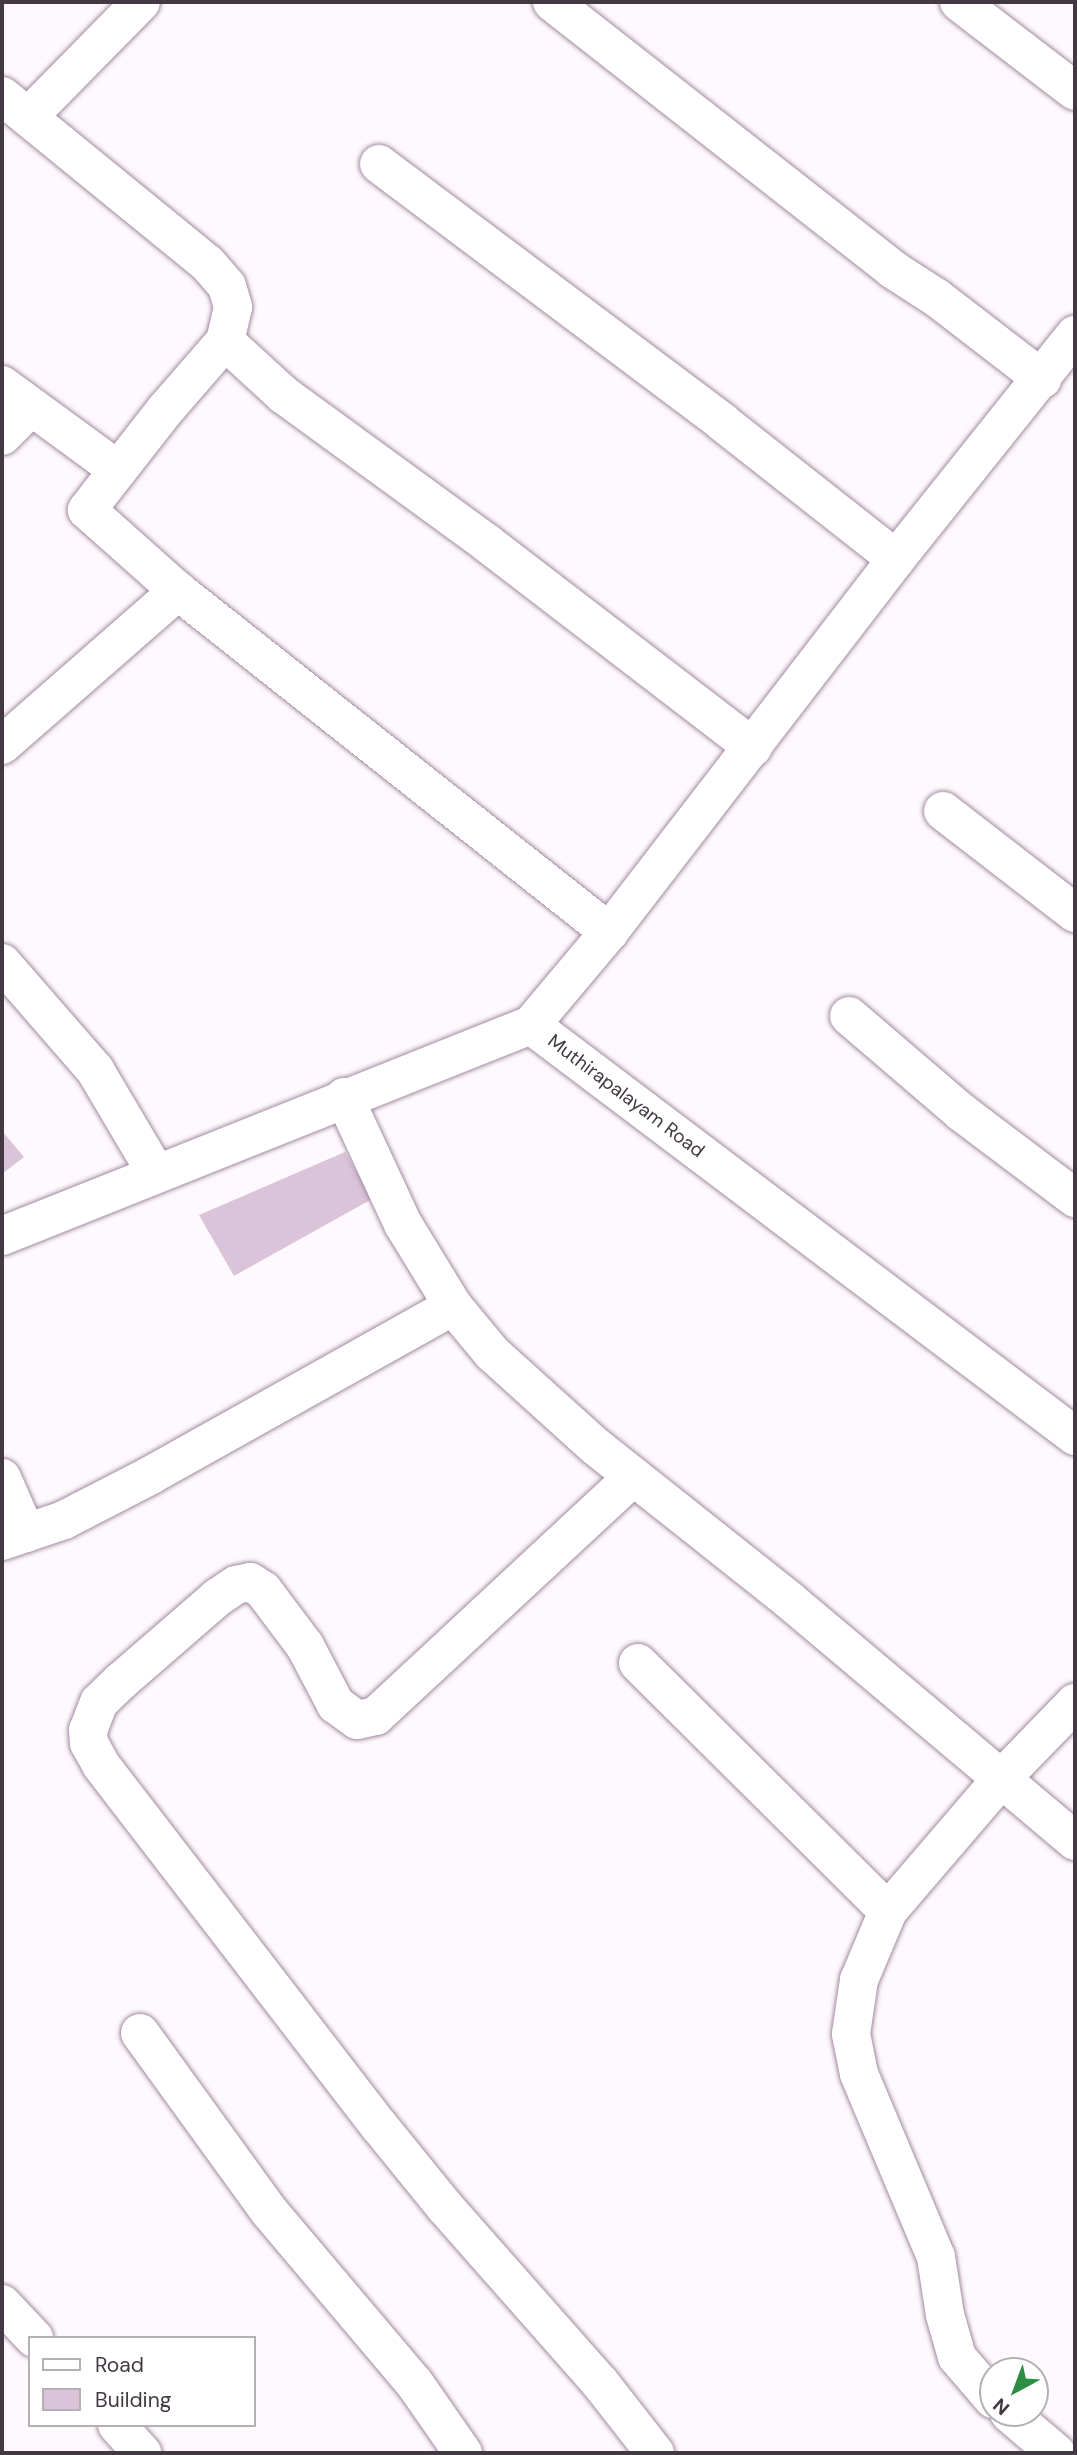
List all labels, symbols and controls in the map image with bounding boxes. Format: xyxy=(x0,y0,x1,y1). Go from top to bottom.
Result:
street label: Muthirapalayam Road xyxy=(543,1030,709,1162)
legend xyxy=(28,2336,256,2427)
text: Road xyxy=(95,2351,144,2379)
north arrow xyxy=(979,2357,1049,2427)
text: Building xyxy=(95,2386,171,2414)
text: N xyxy=(988,2393,1015,2421)

